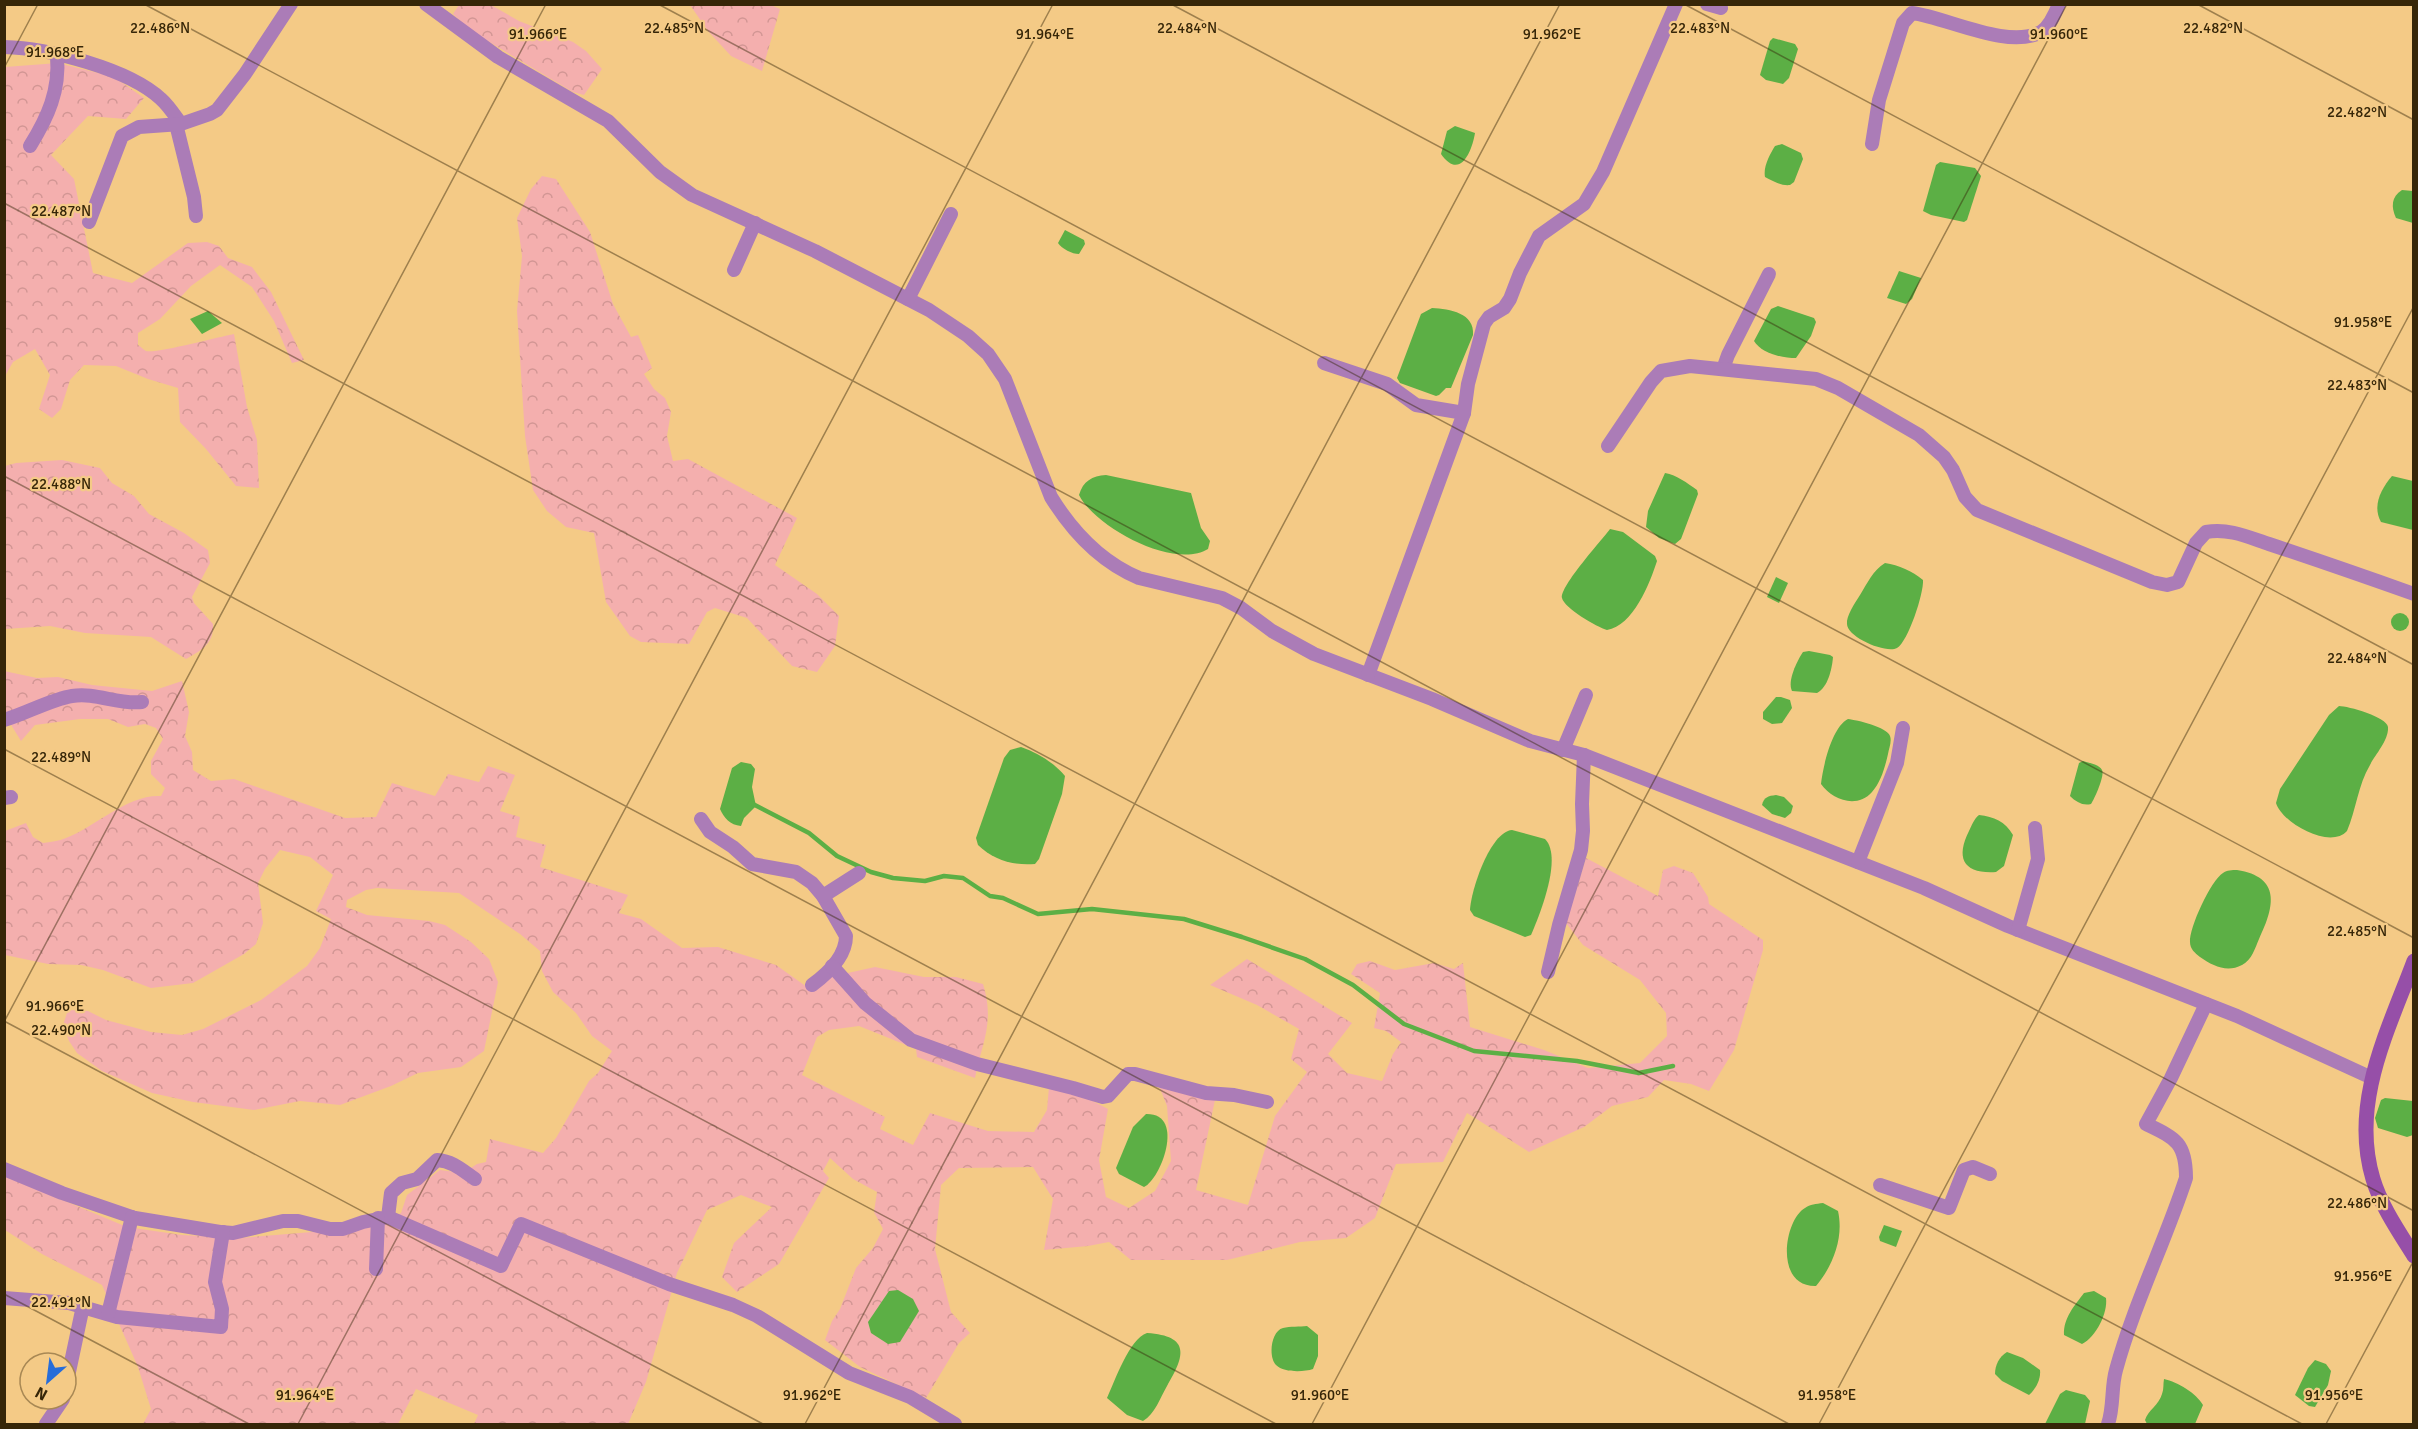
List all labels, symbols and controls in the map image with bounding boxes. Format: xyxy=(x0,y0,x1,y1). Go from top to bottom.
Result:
text: 22.486°N xyxy=(130,19,190,37)
text: 22.485°N xyxy=(644,19,704,37)
text: 22.484°N xyxy=(1157,19,1217,37)
text: 22.483°N xyxy=(1670,19,1730,37)
text: 22.482°N xyxy=(2183,19,2243,37)
text: 91.966°E xyxy=(509,25,567,43)
text: 91.964°E xyxy=(1016,25,1074,43)
text: 91.962°E xyxy=(1523,25,1581,43)
text: 91.960°E xyxy=(2030,25,2088,43)
text: 91.968°E xyxy=(26,43,84,61)
text: 22.482°N xyxy=(2327,103,2387,121)
text: 22.487°N xyxy=(31,202,91,220)
text: 91.958°E xyxy=(2334,313,2392,331)
text: 22.483°N xyxy=(2327,376,2387,394)
text: 22.488°N xyxy=(31,475,91,493)
text: 22.484°N xyxy=(2327,649,2387,667)
text: 22.489°N xyxy=(31,748,91,766)
text: 22.485°N xyxy=(2327,922,2387,940)
text: 91.966°E xyxy=(26,997,84,1015)
text: 22.490°N xyxy=(31,1021,91,1039)
text: 22.486°N xyxy=(2327,1194,2387,1212)
text: 91.956°E xyxy=(2334,1267,2392,1285)
text: 22.491°N xyxy=(31,1293,91,1311)
north arrow xyxy=(18,1351,78,1411)
text: N xyxy=(32,1382,51,1405)
text: 91.964°E xyxy=(276,1386,334,1404)
text: 91.962°E xyxy=(783,1386,841,1404)
text: 91.960°E xyxy=(1291,1386,1349,1404)
text: 91.958°E xyxy=(1798,1386,1856,1404)
text: 91.956°E xyxy=(2305,1386,2363,1404)

